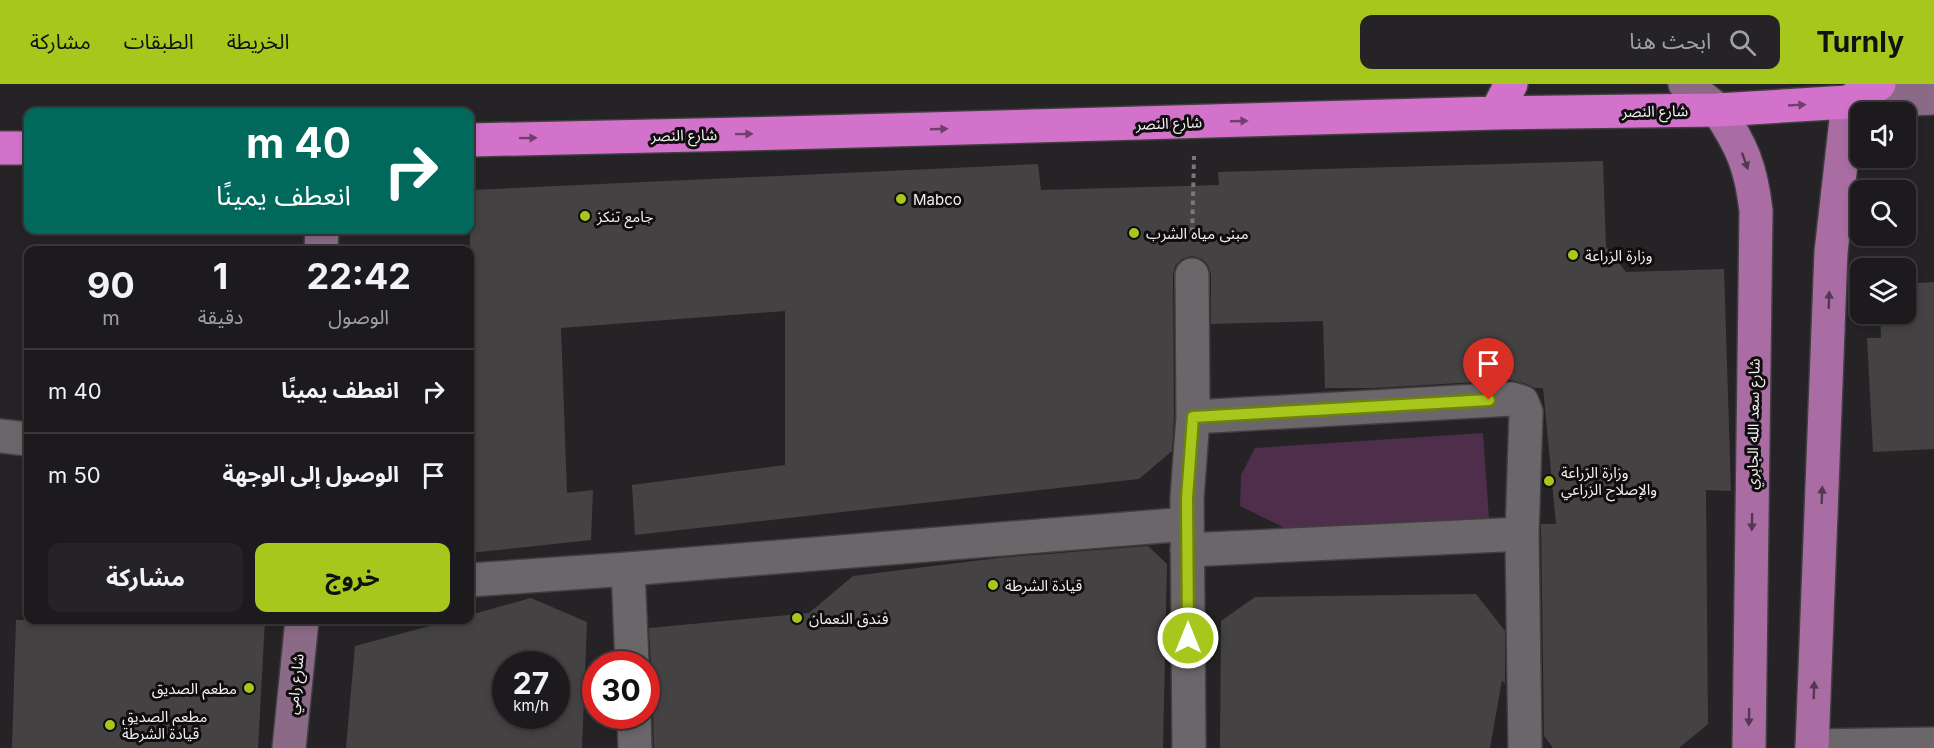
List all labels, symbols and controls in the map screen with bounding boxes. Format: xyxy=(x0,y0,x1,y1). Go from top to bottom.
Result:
search box xyxy=(1360,15,1780,69)
text: Turnly xyxy=(1816,25,1904,59)
icon: search xyxy=(1726,26,1759,59)
text: ابحث هنا xyxy=(1629,28,1711,54)
text: مشاركة xyxy=(30,29,91,54)
text: الطبقات xyxy=(124,29,194,54)
text: الخريطة xyxy=(227,29,290,54)
street label: شارع النصر xyxy=(1621,101,1689,124)
one-way arrow xyxy=(1787,101,1806,110)
map controls xyxy=(1850,102,1916,324)
button: sound xyxy=(1850,102,1916,168)
street label: شارع النصر xyxy=(1135,112,1203,137)
one-way arrow xyxy=(1229,116,1248,125)
text: 40 m xyxy=(246,117,351,168)
one-way arrow xyxy=(929,124,948,134)
street label: شارع النصر xyxy=(650,125,718,148)
one-way arrow xyxy=(734,129,753,139)
icon: right xyxy=(372,132,450,210)
one-way arrow xyxy=(518,134,537,143)
one-way arrow xyxy=(1741,152,1751,170)
text: انعطف يمينًا xyxy=(216,179,351,212)
button: search xyxy=(1850,180,1916,246)
place label: Mabco xyxy=(913,190,962,209)
marker: Mabco xyxy=(894,192,908,206)
place label: جامع تنكز xyxy=(596,207,654,229)
marker: جامع تنكز xyxy=(578,209,592,223)
place label: مبنى مياه الشرب xyxy=(1146,224,1249,243)
marker: مبنى مياه الشرب xyxy=(1127,226,1141,240)
place label: وزارة الزراعة xyxy=(1585,246,1653,265)
marker: وزارة الزراعة xyxy=(1566,248,1580,262)
text: 1 xyxy=(213,254,228,298)
text: 22:42 xyxy=(307,254,411,298)
button: layers xyxy=(1850,258,1916,324)
text: 90 xyxy=(87,263,135,307)
one-way arrow xyxy=(1824,290,1834,309)
text: دقيقة xyxy=(198,305,243,329)
text: الوصول xyxy=(328,305,389,329)
text: m xyxy=(102,306,120,330)
pin xyxy=(1463,338,1514,400)
icon: arrive xyxy=(1472,347,1505,380)
street label: شارع سعد الله الجابري xyxy=(1742,358,1767,490)
icon: right xyxy=(417,375,450,408)
text: انعطف يمينًا xyxy=(281,377,399,403)
text: 40 m xyxy=(48,378,102,404)
icon: arrive xyxy=(417,459,450,492)
text: الوصول إلى الوجهة xyxy=(222,461,399,487)
text: 50 m xyxy=(48,462,101,488)
place label: وزارة الزراعة والإصلاح الزراعي xyxy=(1561,463,1657,502)
marker: وزارة الزراعة والإصلاح الزراعي xyxy=(1542,474,1556,488)
one-way arrow xyxy=(1817,485,1826,504)
one-way arrow xyxy=(1747,513,1756,532)
button: مشاركة xyxy=(48,543,243,612)
button: خروج xyxy=(255,543,450,612)
place label: قيادة الشرطة xyxy=(1005,576,1083,595)
marker: قيادة الشرطة xyxy=(986,578,1000,592)
position arrow xyxy=(1156,606,1220,670)
place label: فندق النعمان xyxy=(809,609,889,628)
marker: فندق النعمان xyxy=(790,611,804,625)
speed limit sign: 30 xyxy=(582,651,660,729)
street label: شارع رامي xyxy=(282,652,311,716)
text: 27 xyxy=(513,665,549,701)
place label: مطعم الصديق xyxy=(152,679,237,700)
one-way arrow xyxy=(1810,680,1819,699)
marker: مطعم الصديق xyxy=(242,681,256,695)
text: km/h xyxy=(513,696,549,715)
place label: مطعم الصديق قيادة الشرطة xyxy=(122,707,207,743)
one-way arrow xyxy=(1744,708,1754,727)
marker: مطعم الصديق قيادة الشرطة xyxy=(103,718,117,732)

